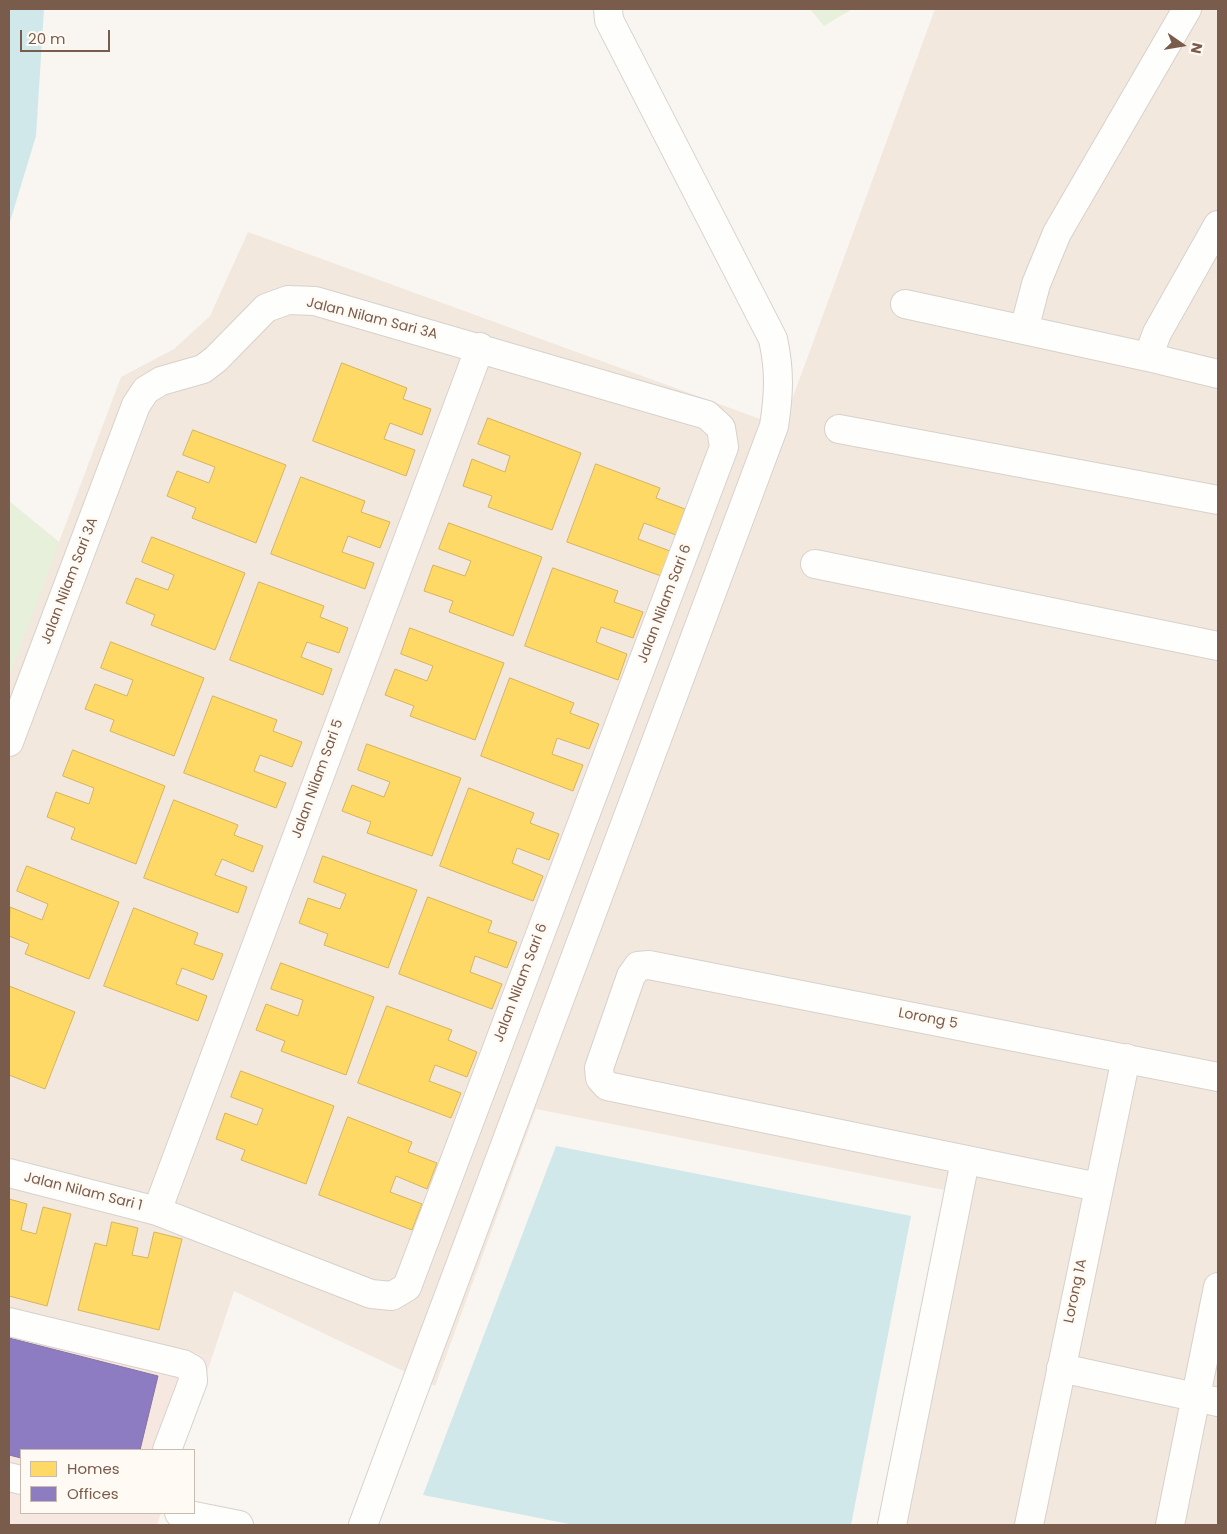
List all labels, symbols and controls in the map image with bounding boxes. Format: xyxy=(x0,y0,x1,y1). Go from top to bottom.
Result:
scale bar xyxy=(22,20,112,52)
north arrow xyxy=(1157,20,1207,70)
text: 20 m xyxy=(28,28,66,49)
text: N xyxy=(1186,41,1208,56)
street label: Jalan Nilam Sari 3A xyxy=(305,295,439,343)
street label: Jalan Nilam Sari 3A xyxy=(38,515,102,647)
street label: Jalan Nilam Sari 6 xyxy=(635,542,695,666)
street label: Jalan Nilam Sari 5 xyxy=(289,717,347,841)
street label: Jalan Nilam Sari 6 xyxy=(491,921,551,1045)
street label: Lorong 5 xyxy=(897,1005,959,1033)
street label: Jalan Nilam Sari 1 xyxy=(22,1169,144,1215)
street label: Lorong 1A xyxy=(1061,1257,1091,1325)
legend xyxy=(20,1449,195,1514)
text: Homes xyxy=(67,1458,120,1479)
text: Offices xyxy=(67,1483,119,1504)

